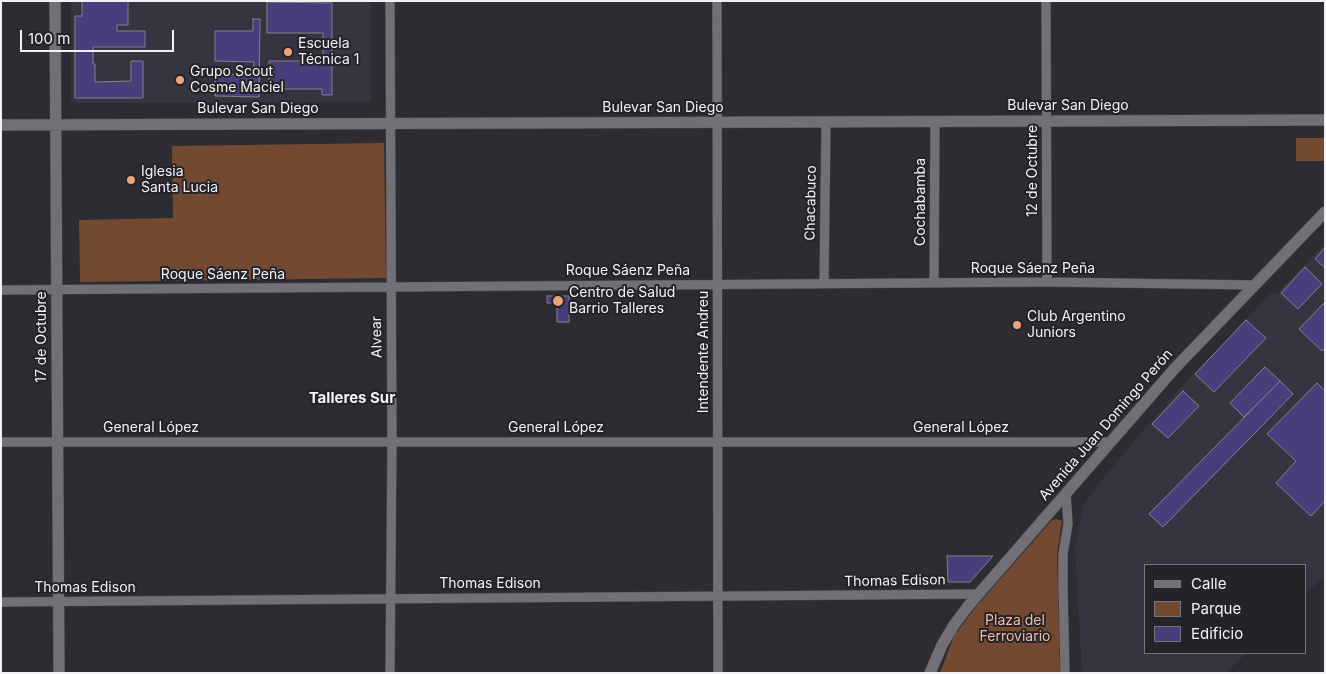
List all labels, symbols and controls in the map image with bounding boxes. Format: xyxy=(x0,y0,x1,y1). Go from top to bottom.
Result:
scale bar xyxy=(22,20,176,52)
text: 100 m xyxy=(28,29,70,48)
place label: Escuela Técnica 1 xyxy=(298,36,359,68)
marker: Escuela Técnica 1 xyxy=(282,46,294,58)
place label: Grupo Scout Cosme Maciel xyxy=(190,64,284,96)
marker: Grupo Scout Cosme Maciel xyxy=(174,74,186,86)
street label: Bulevar San Diego xyxy=(1007,98,1129,114)
street label: Bulevar San Diego xyxy=(602,100,724,116)
street label: Bulevar San Diego xyxy=(197,101,319,117)
street label: 12 de Octubre xyxy=(1025,125,1041,217)
street label: Cochabamba xyxy=(913,158,929,246)
place label: Iglesia Santa Lucia xyxy=(141,164,218,196)
street label: Chacabuco xyxy=(802,165,820,241)
marker: Iglesia Santa Lucia xyxy=(125,174,137,186)
street label: Roque Sáenz Peña xyxy=(971,261,1095,277)
street label: Roque Sáenz Peña xyxy=(566,263,690,279)
street label: Roque Sáenz Peña xyxy=(161,267,285,283)
place label: Centro de Salud Barrio Talleres xyxy=(569,285,675,318)
street label: 17 de Octubre xyxy=(34,291,50,383)
street label: Intendente Andreu xyxy=(696,291,712,413)
marker: Centro de Salud Barrio Talleres xyxy=(551,294,565,308)
place label: Club Argentino Juniors xyxy=(1027,309,1126,342)
street label: Alvear xyxy=(368,316,386,358)
marker: Club Argentino Juniors xyxy=(1011,319,1023,331)
street label: Avenida Juan Domingo Perón xyxy=(1036,346,1176,504)
district label: Talleres Sur xyxy=(309,389,395,407)
street label: General López xyxy=(103,420,199,436)
street label: General López xyxy=(508,420,604,436)
street label: General López xyxy=(913,420,1009,436)
legend xyxy=(1144,564,1306,654)
street label: Thomas Edison xyxy=(844,572,946,590)
text: Calle xyxy=(1191,574,1226,593)
street label: Thomas Edison xyxy=(439,576,541,592)
street label: Thomas Edison xyxy=(34,580,136,596)
text: Parque xyxy=(1191,599,1241,618)
park label: Plaza del Ferroviario xyxy=(980,613,1050,646)
text: Edificio xyxy=(1191,624,1243,643)

